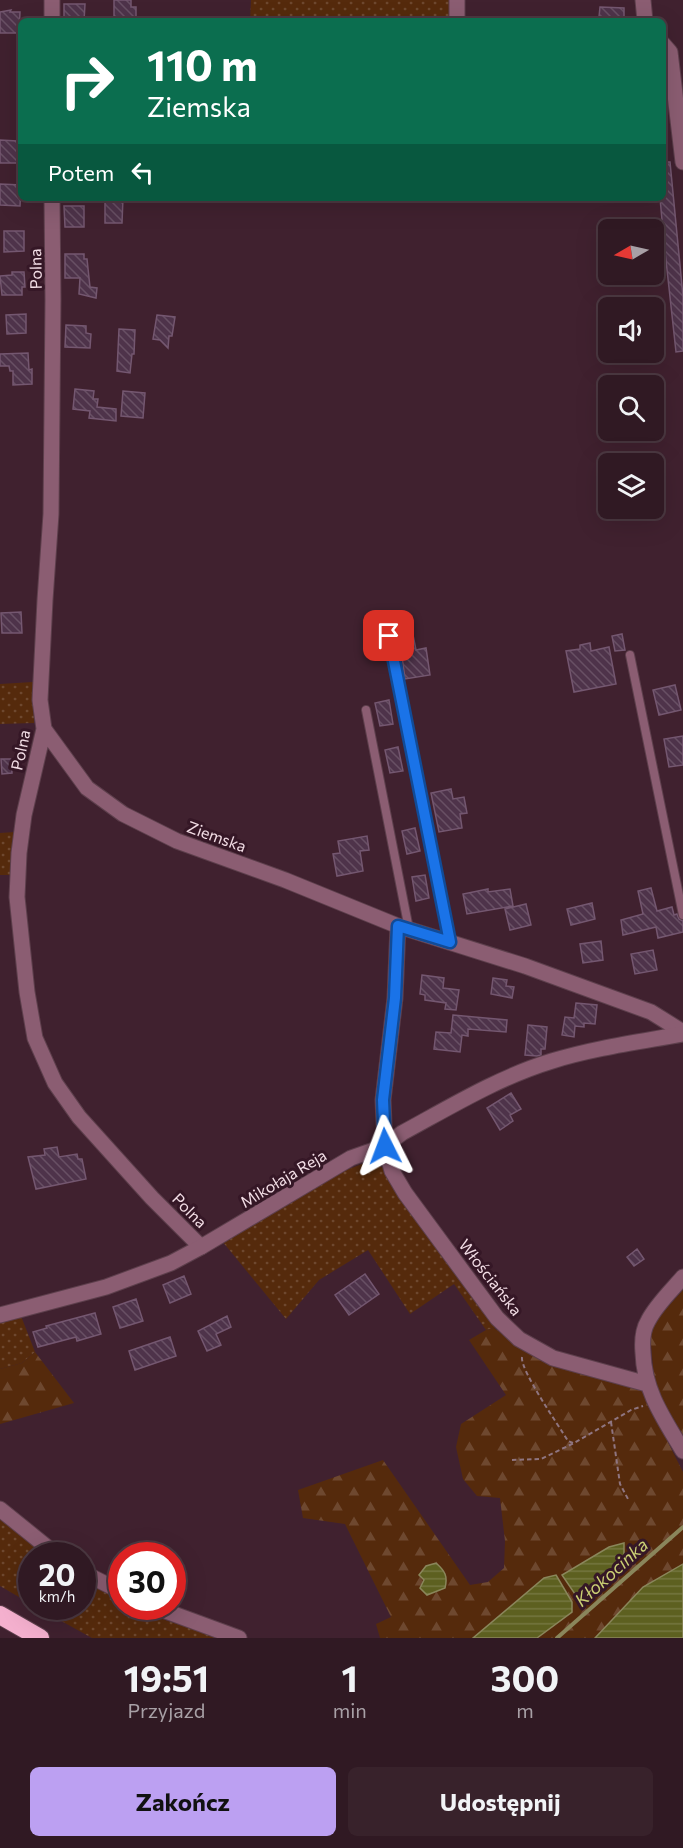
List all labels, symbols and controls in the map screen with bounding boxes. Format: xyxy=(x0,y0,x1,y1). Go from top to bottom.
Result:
text: 110 m xyxy=(147,38,258,90)
icon: right xyxy=(48,42,126,120)
text: Ziemska xyxy=(147,90,251,123)
icon: left xyxy=(126,156,159,189)
text: Potem xyxy=(48,159,114,186)
north arrow xyxy=(598,219,664,285)
map controls xyxy=(598,219,664,519)
street label: Polna xyxy=(25,248,45,290)
button: sound xyxy=(598,297,664,363)
button: search xyxy=(598,375,664,441)
button: layers xyxy=(598,453,664,519)
pin xyxy=(363,610,414,661)
icon: arrive xyxy=(372,619,405,652)
street label: Polna xyxy=(6,728,34,772)
street label: Ziemska xyxy=(185,817,249,855)
position arrow xyxy=(353,1114,417,1178)
street label: Mikołaja Reja xyxy=(236,1145,330,1211)
street label: Polna xyxy=(169,1189,211,1231)
street label: Włościańska xyxy=(455,1235,527,1319)
water label: Kłokocinka xyxy=(570,1533,652,1611)
speed limit sign: 30 xyxy=(108,1542,186,1620)
text: 20 xyxy=(39,1555,75,1592)
text: km/h xyxy=(39,1587,75,1605)
text: 19:51 xyxy=(124,1655,209,1699)
text: 1 xyxy=(342,1655,358,1699)
text: 300 xyxy=(490,1655,559,1699)
text: Przyjazd xyxy=(127,1698,205,1722)
text: min xyxy=(333,1698,367,1722)
text: m xyxy=(516,1698,534,1722)
button: Zakończ xyxy=(30,1767,336,1836)
button: Udostępnij xyxy=(348,1767,653,1836)

